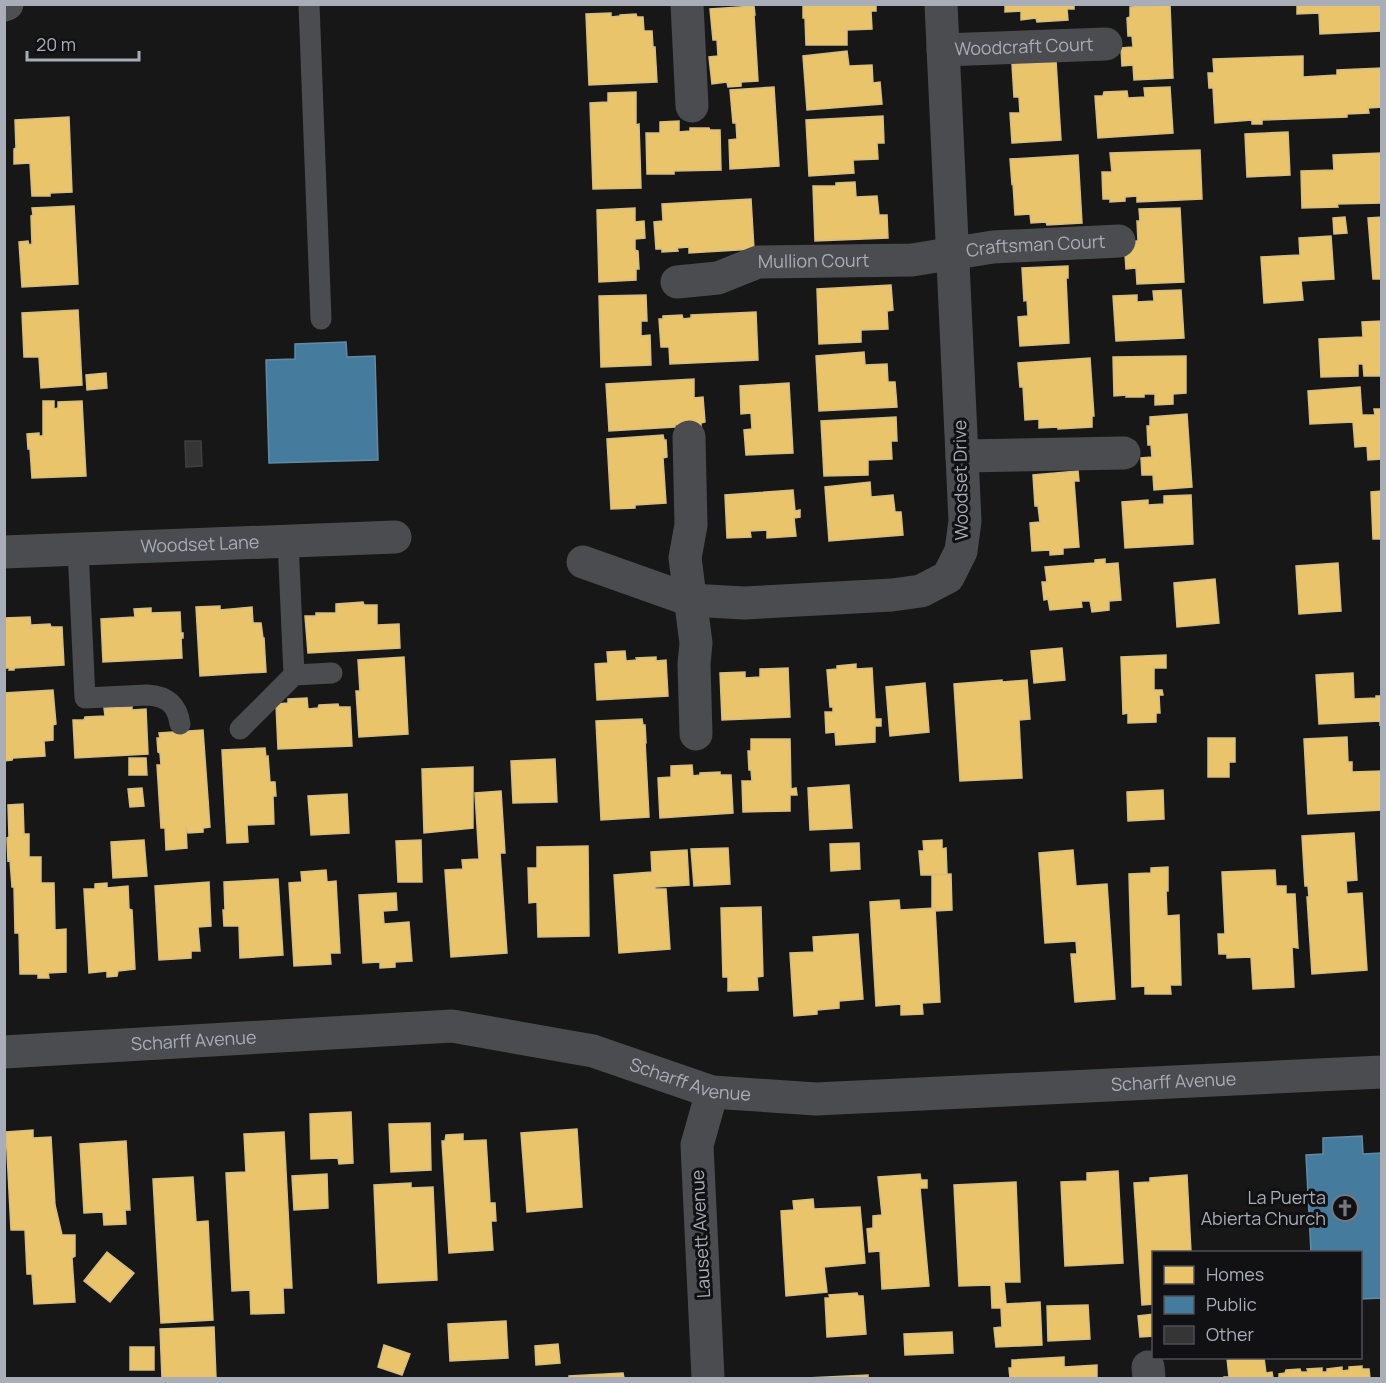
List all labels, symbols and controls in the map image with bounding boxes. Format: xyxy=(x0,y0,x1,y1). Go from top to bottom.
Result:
scale bar xyxy=(27,24,140,62)
street label: Woodcraft Court xyxy=(954,31,1094,61)
text: 20 m xyxy=(36,32,76,56)
street label: Craftsman Court xyxy=(964,229,1106,262)
street label: Mullion Court xyxy=(758,248,870,273)
street label: Woodset Drive xyxy=(947,420,973,541)
street label: Woodset Lane xyxy=(140,529,260,558)
street label: Scharff Avenue xyxy=(130,1024,257,1056)
street label: Scharff Avenue xyxy=(627,1052,752,1106)
street label: Scharff Avenue xyxy=(1110,1066,1237,1096)
street label: Lausett Avenue xyxy=(685,1169,715,1299)
place label: La Puerta Abierta Church xyxy=(1201,1185,1326,1230)
church icon: La Puerta Abierta Church xyxy=(1330,1193,1360,1223)
legend xyxy=(1152,1251,1362,1359)
text: Homes xyxy=(1206,1262,1264,1286)
text: Public xyxy=(1206,1292,1257,1316)
text: Other xyxy=(1206,1322,1254,1346)

